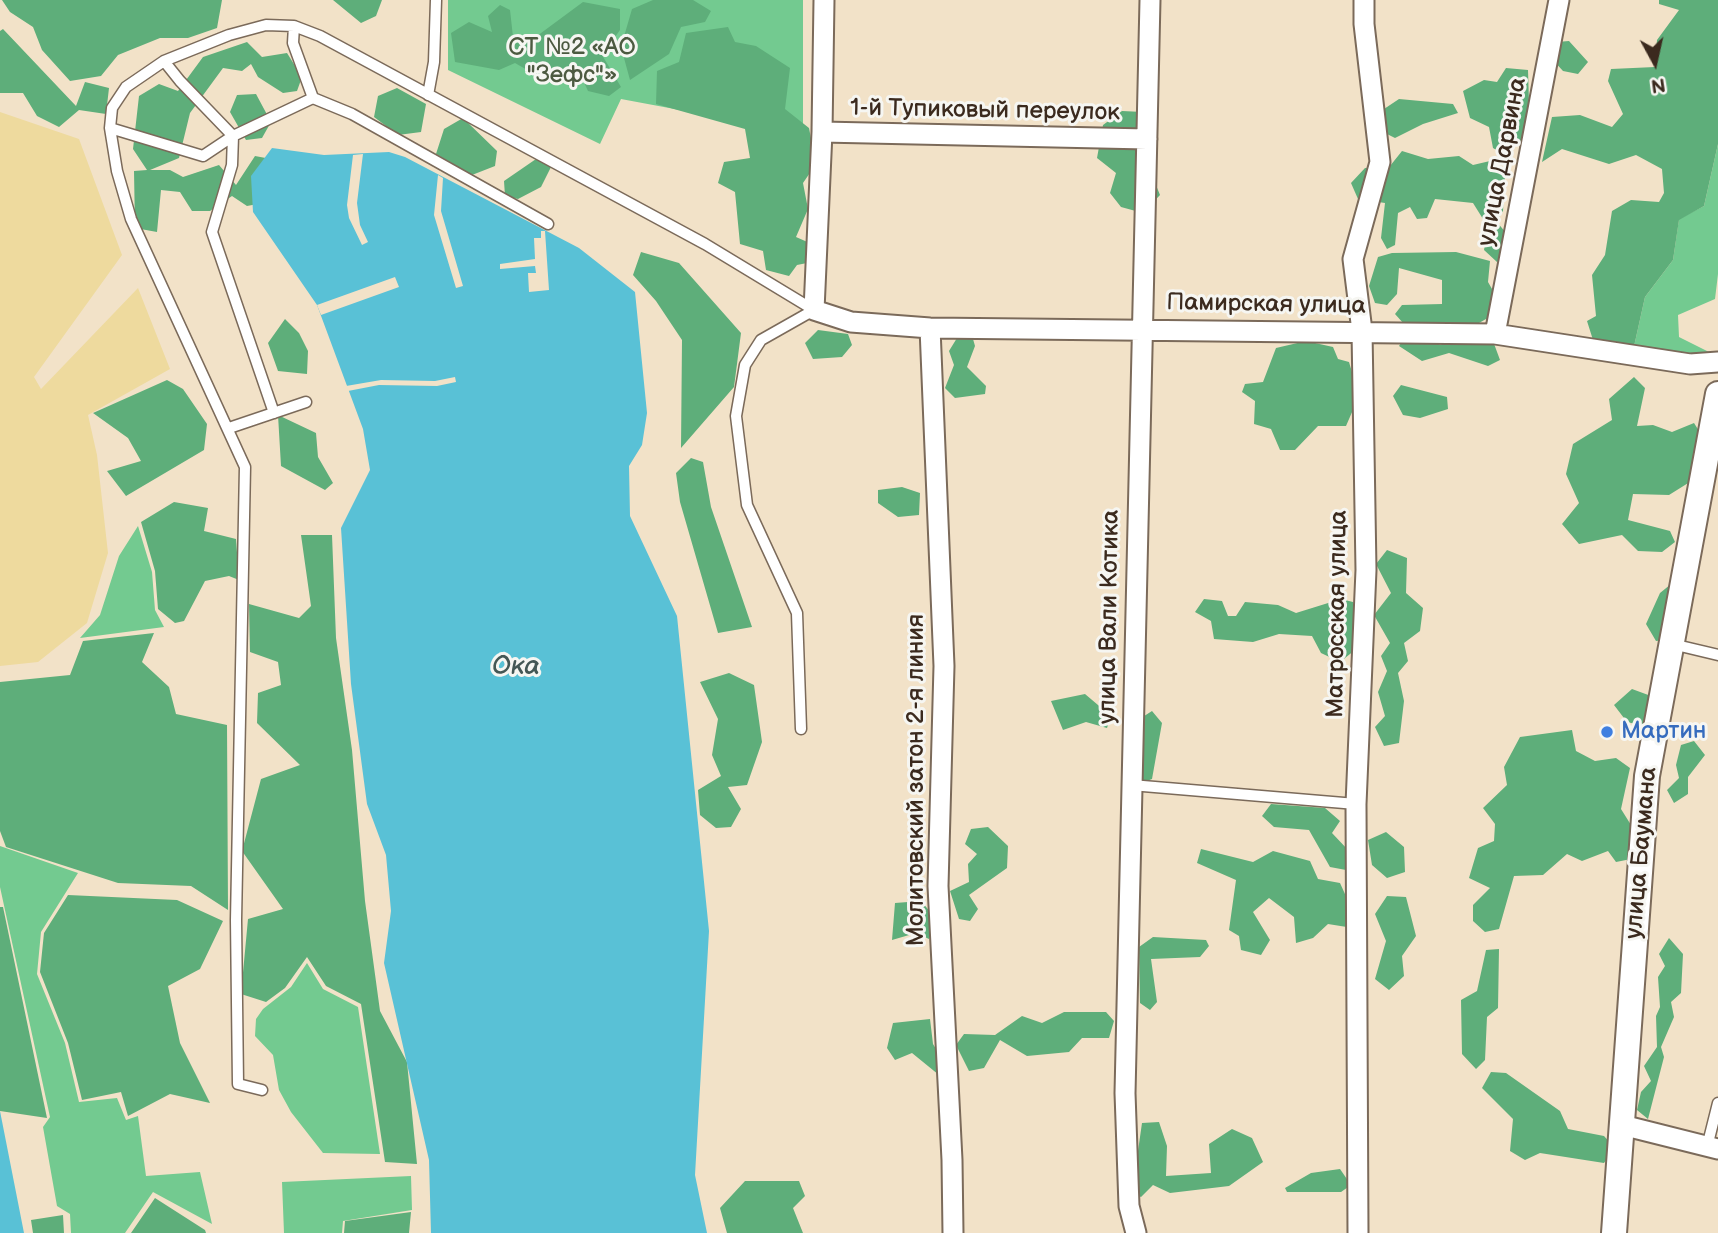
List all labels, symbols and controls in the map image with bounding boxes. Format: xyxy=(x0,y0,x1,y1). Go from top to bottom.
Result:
north arrow xyxy=(1620,28,1690,98)
park label: СТ №2 «АО "Зефс"» xyxy=(508,34,636,90)
text: N xyxy=(1649,72,1667,97)
street label: улица Дарвина xyxy=(1473,75,1533,249)
street label: 1-й Тупиковый переулок xyxy=(850,94,1120,128)
street label: Памирская улица xyxy=(1166,289,1366,321)
street label: улица Вали Котика xyxy=(1094,510,1126,724)
street label: Матросская улица xyxy=(1322,510,1354,718)
street label: Молитовский затон 2-я линия xyxy=(903,614,931,946)
water label: Ока xyxy=(492,651,540,683)
place label: Мартин xyxy=(1621,718,1706,746)
marker: Мартин xyxy=(1599,724,1615,740)
street label: улица Баумана xyxy=(1620,766,1664,940)

